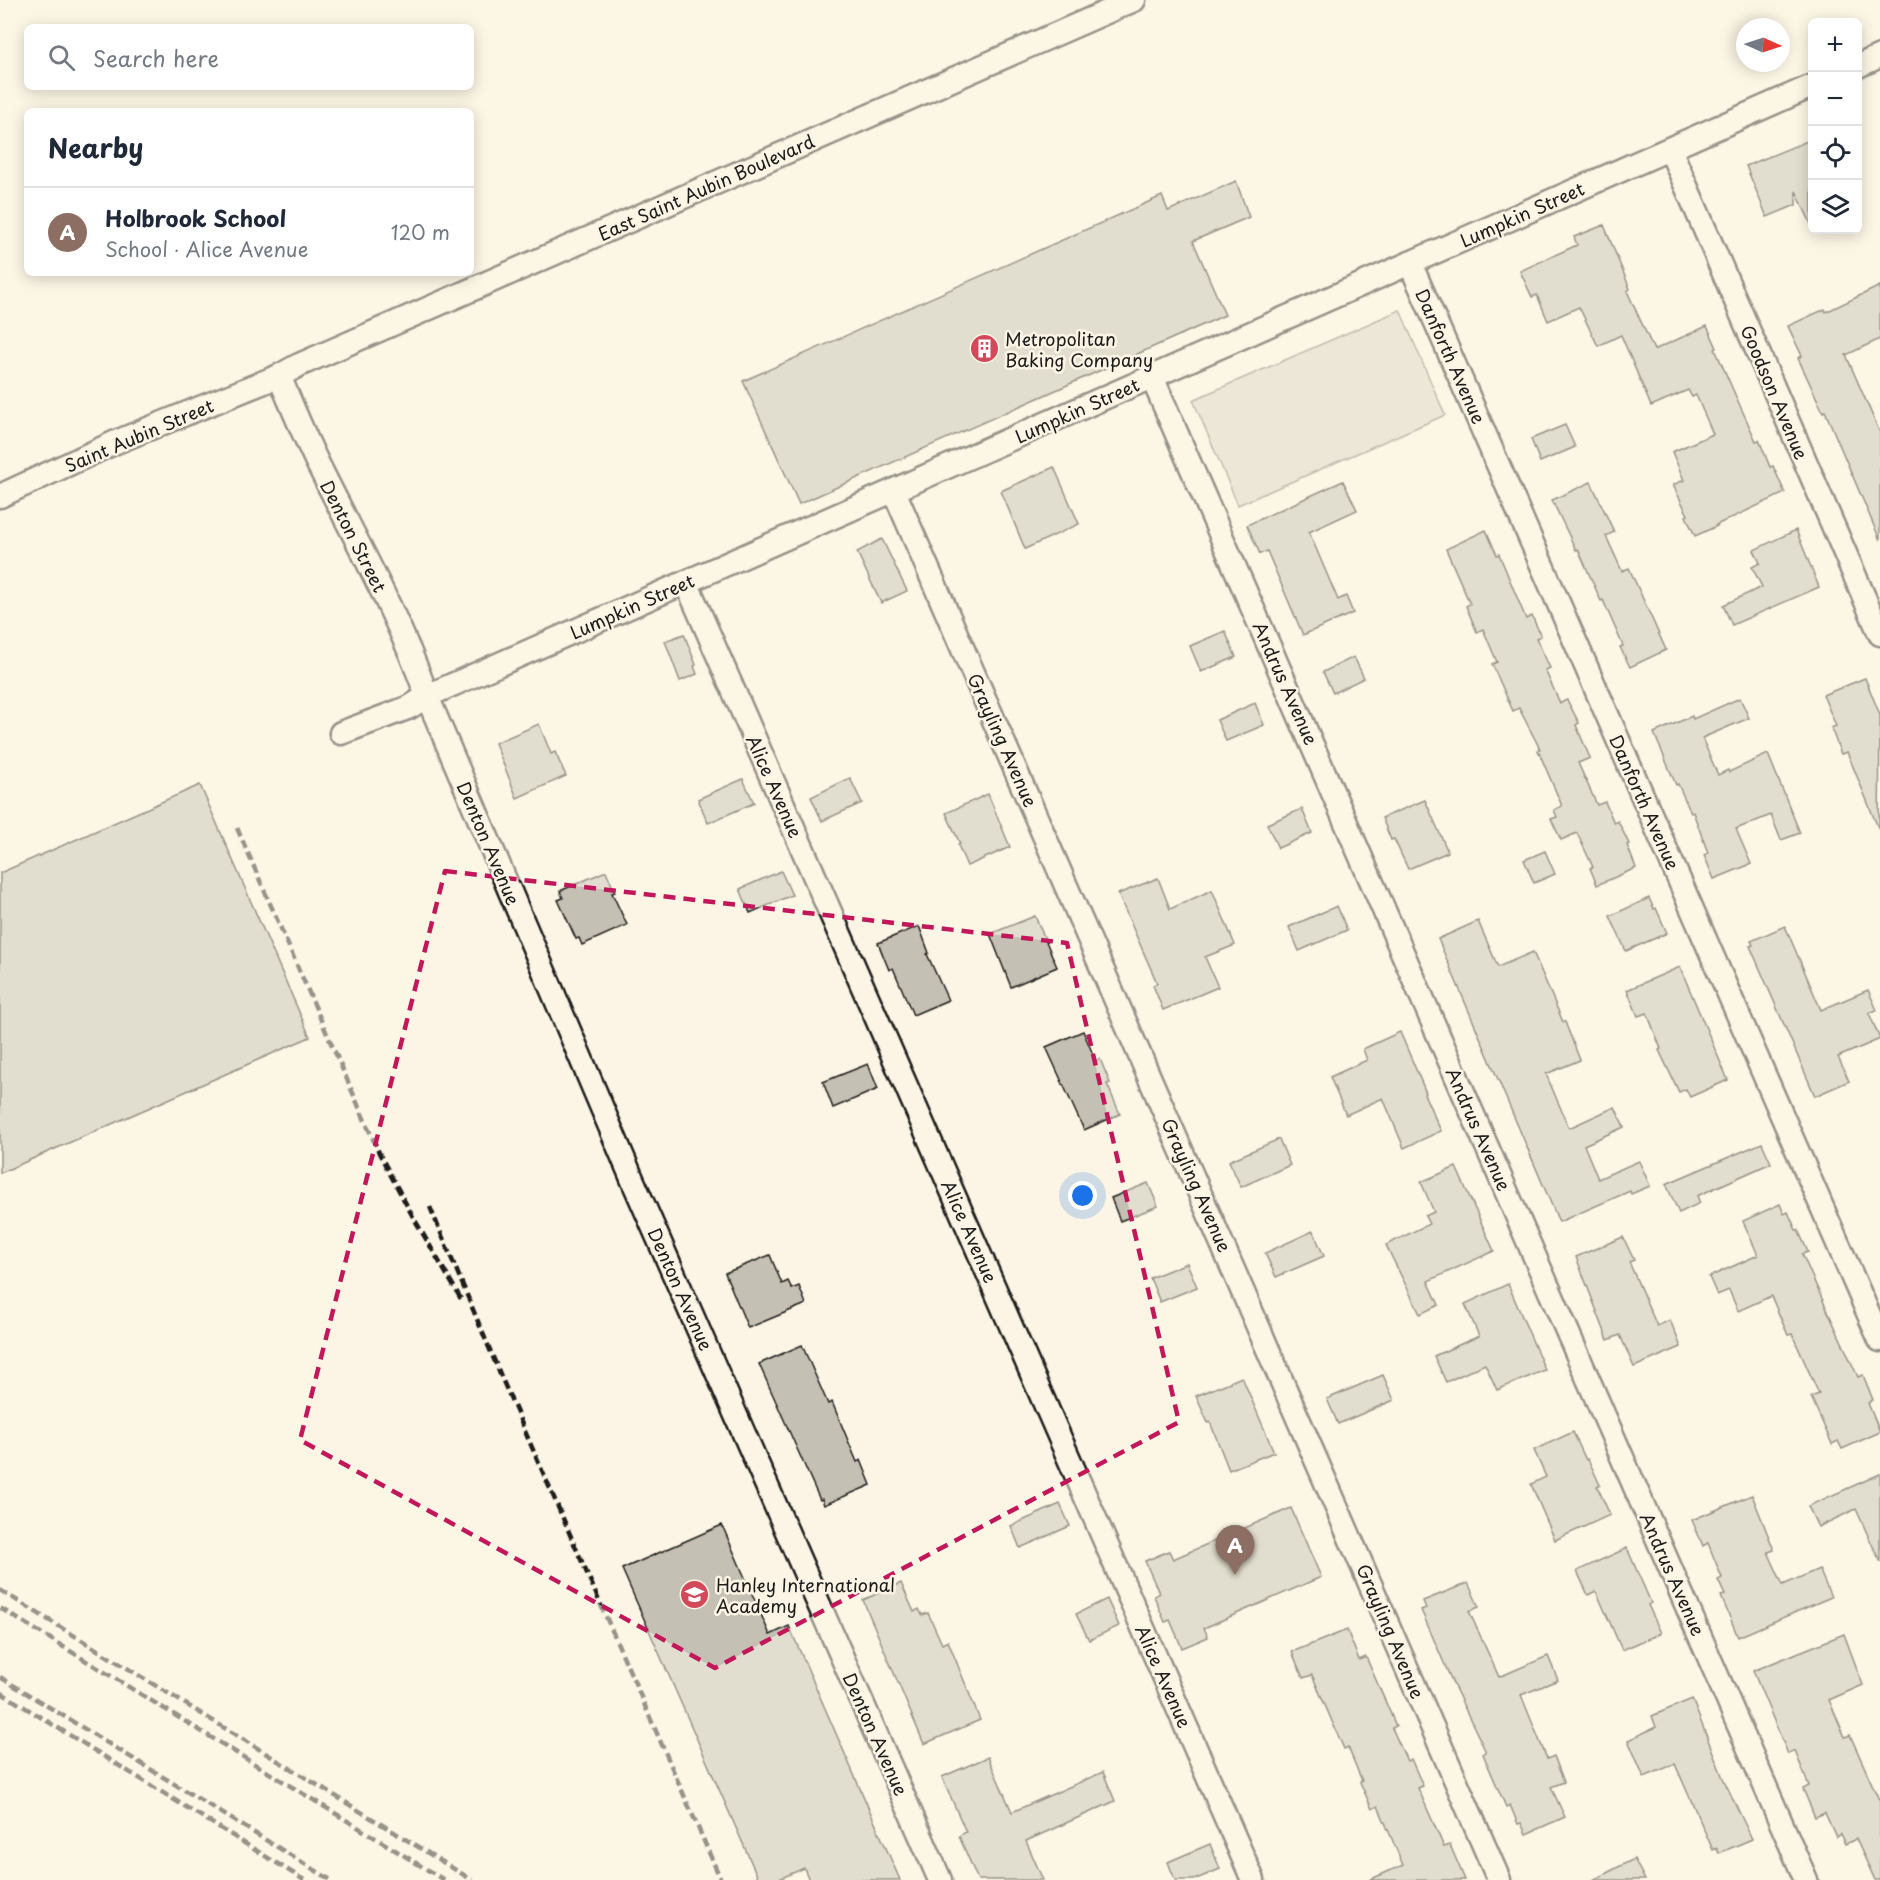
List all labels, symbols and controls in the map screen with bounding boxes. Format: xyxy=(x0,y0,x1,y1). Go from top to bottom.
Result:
north arrow xyxy=(1736,18,1790,72)
map controls xyxy=(1808,18,1862,234)
button: + xyxy=(1808,18,1862,72)
search box xyxy=(24,24,474,90)
icon: search xyxy=(45,41,78,74)
text: Search here xyxy=(93,41,219,74)
button: − xyxy=(1808,72,1862,126)
button: locate xyxy=(1808,126,1862,180)
street label: East Saint Aubin Boulevard xyxy=(593,127,819,247)
text: Nearby xyxy=(48,128,143,167)
street label: Lumpkin Street xyxy=(1456,175,1588,253)
button: layers xyxy=(1808,180,1862,234)
text: Holbrook School xyxy=(105,201,286,234)
text: A xyxy=(60,217,75,247)
text: 120 m xyxy=(391,217,450,247)
text: School · Alice Avenue xyxy=(105,234,308,264)
street label: Danforth Avenue xyxy=(1409,284,1493,428)
street label: Goodson Avenue xyxy=(1734,321,1816,464)
place label: Metropolitan Baking Company xyxy=(1005,325,1153,373)
building icon: Metropolitan Baking Company xyxy=(968,332,1000,364)
street label: Lumpkin Street xyxy=(1011,371,1143,449)
street label: Saint Aubin Street xyxy=(60,391,218,479)
street label: Denton Street xyxy=(314,475,394,597)
street label: Lumpkin Street xyxy=(566,567,698,645)
street label: Andrus Avenue xyxy=(1247,617,1325,749)
street label: Grayling Avenue xyxy=(961,669,1045,811)
street label: Alice Avenue xyxy=(740,730,810,842)
street label: Danforth Avenue xyxy=(1603,730,1687,874)
street label: Denton Avenue xyxy=(451,777,527,909)
street label: Andrus Avenue xyxy=(1440,1063,1518,1195)
street label: Grayling Avenue xyxy=(1155,1114,1239,1256)
street label: Alice Avenue xyxy=(935,1175,1005,1287)
your location xyxy=(1068,1181,1097,1210)
street label: Denton Avenue xyxy=(642,1223,720,1355)
street label: Andrus Avenue xyxy=(1634,1508,1712,1640)
pin: A xyxy=(1216,1526,1254,1575)
street label: Grayling Avenue xyxy=(1350,1559,1432,1703)
place label: Hanley International Academy xyxy=(716,1571,895,1619)
school or university icon: Hanley International Academy xyxy=(679,1578,711,1610)
street label: Alice Avenue xyxy=(1129,1620,1199,1732)
street label: Denton Avenue xyxy=(837,1668,915,1800)

